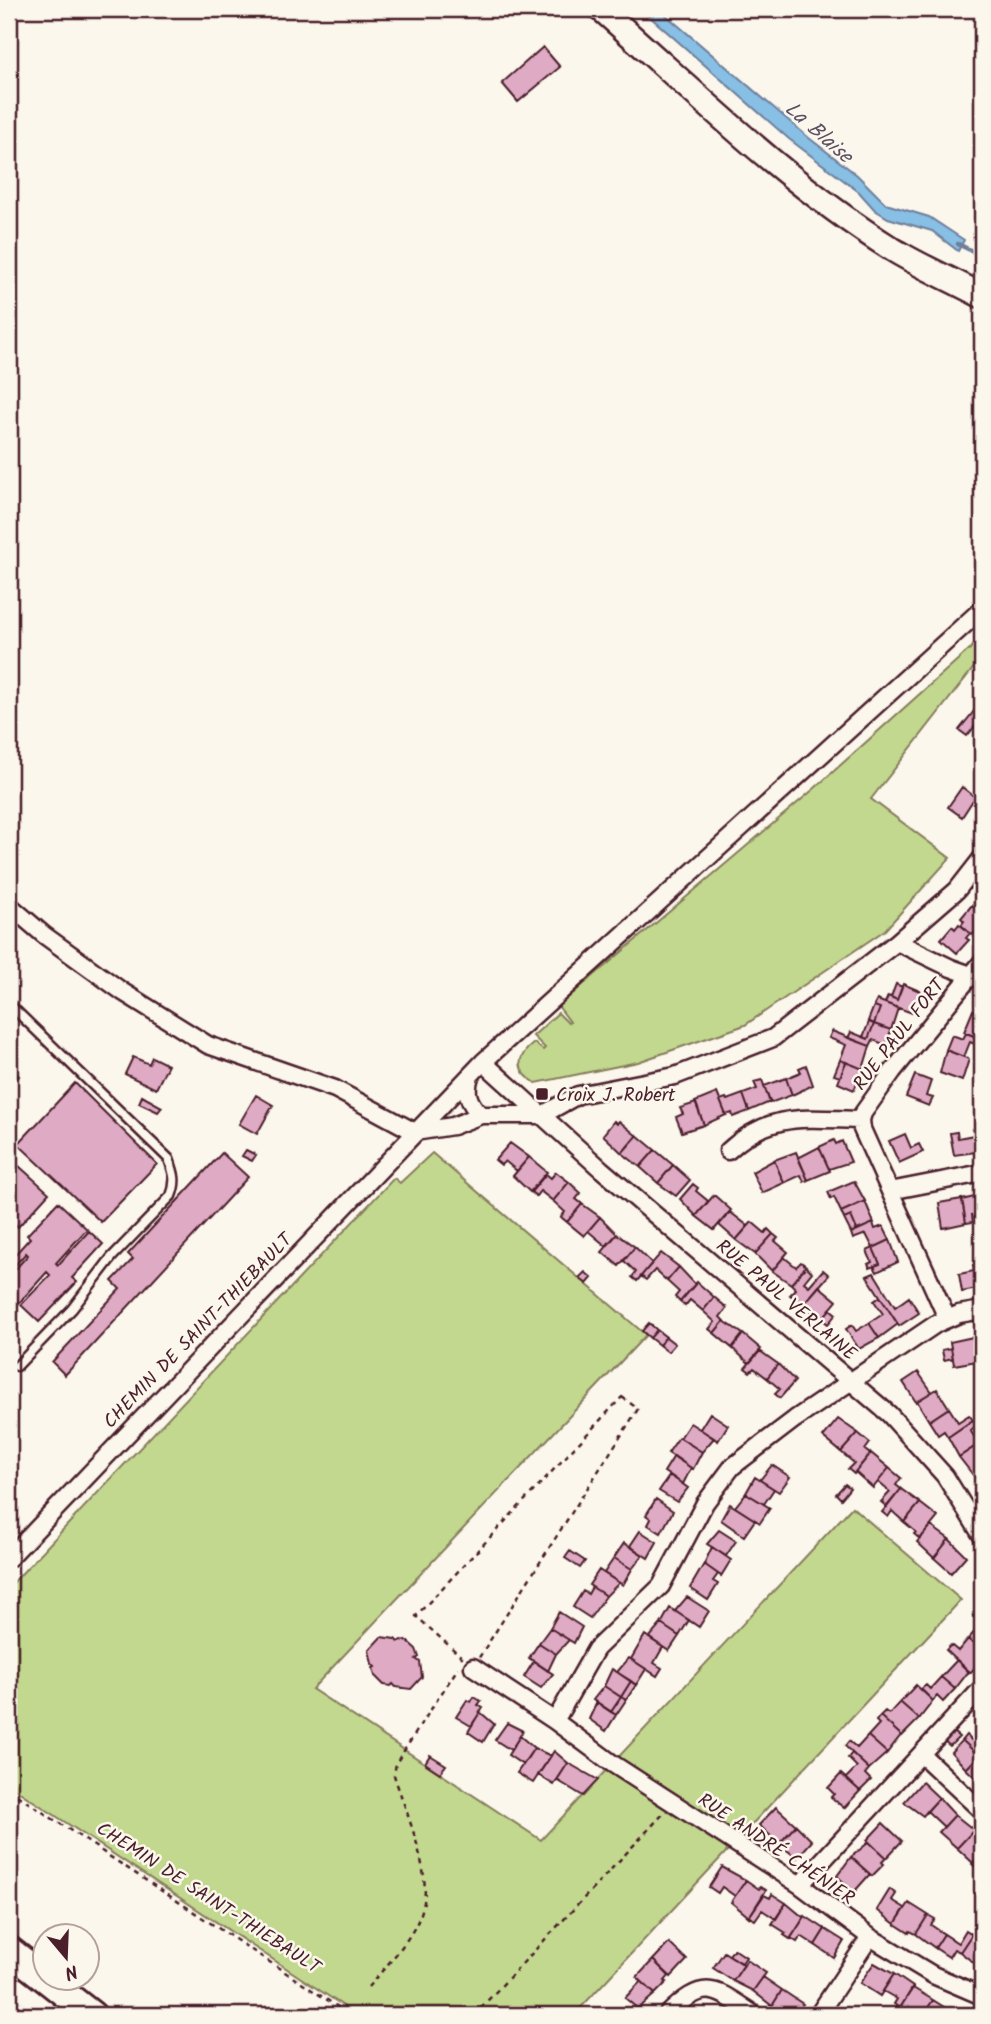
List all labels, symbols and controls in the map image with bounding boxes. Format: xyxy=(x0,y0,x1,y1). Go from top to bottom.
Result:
water label: La Blaise xyxy=(776,94,862,174)
street label: RUE PAUL FORT xyxy=(846,971,954,1098)
place label: Croix J. Robert xyxy=(556,1081,676,1111)
marker: Croix J. Robert xyxy=(534,1086,550,1102)
street label: CHEMIN DE SAINT-THIEBAULT xyxy=(97,1225,302,1436)
street label: RUE PAUL VERLAINE xyxy=(708,1232,864,1369)
street label: RUE ANDRÉ CHÉNIER xyxy=(691,1786,860,1914)
street label: CHEMIN DE SAINT-THIEBAULT xyxy=(90,1815,328,1984)
north arrow xyxy=(32,1923,102,1993)
text: N xyxy=(60,1955,81,1987)

